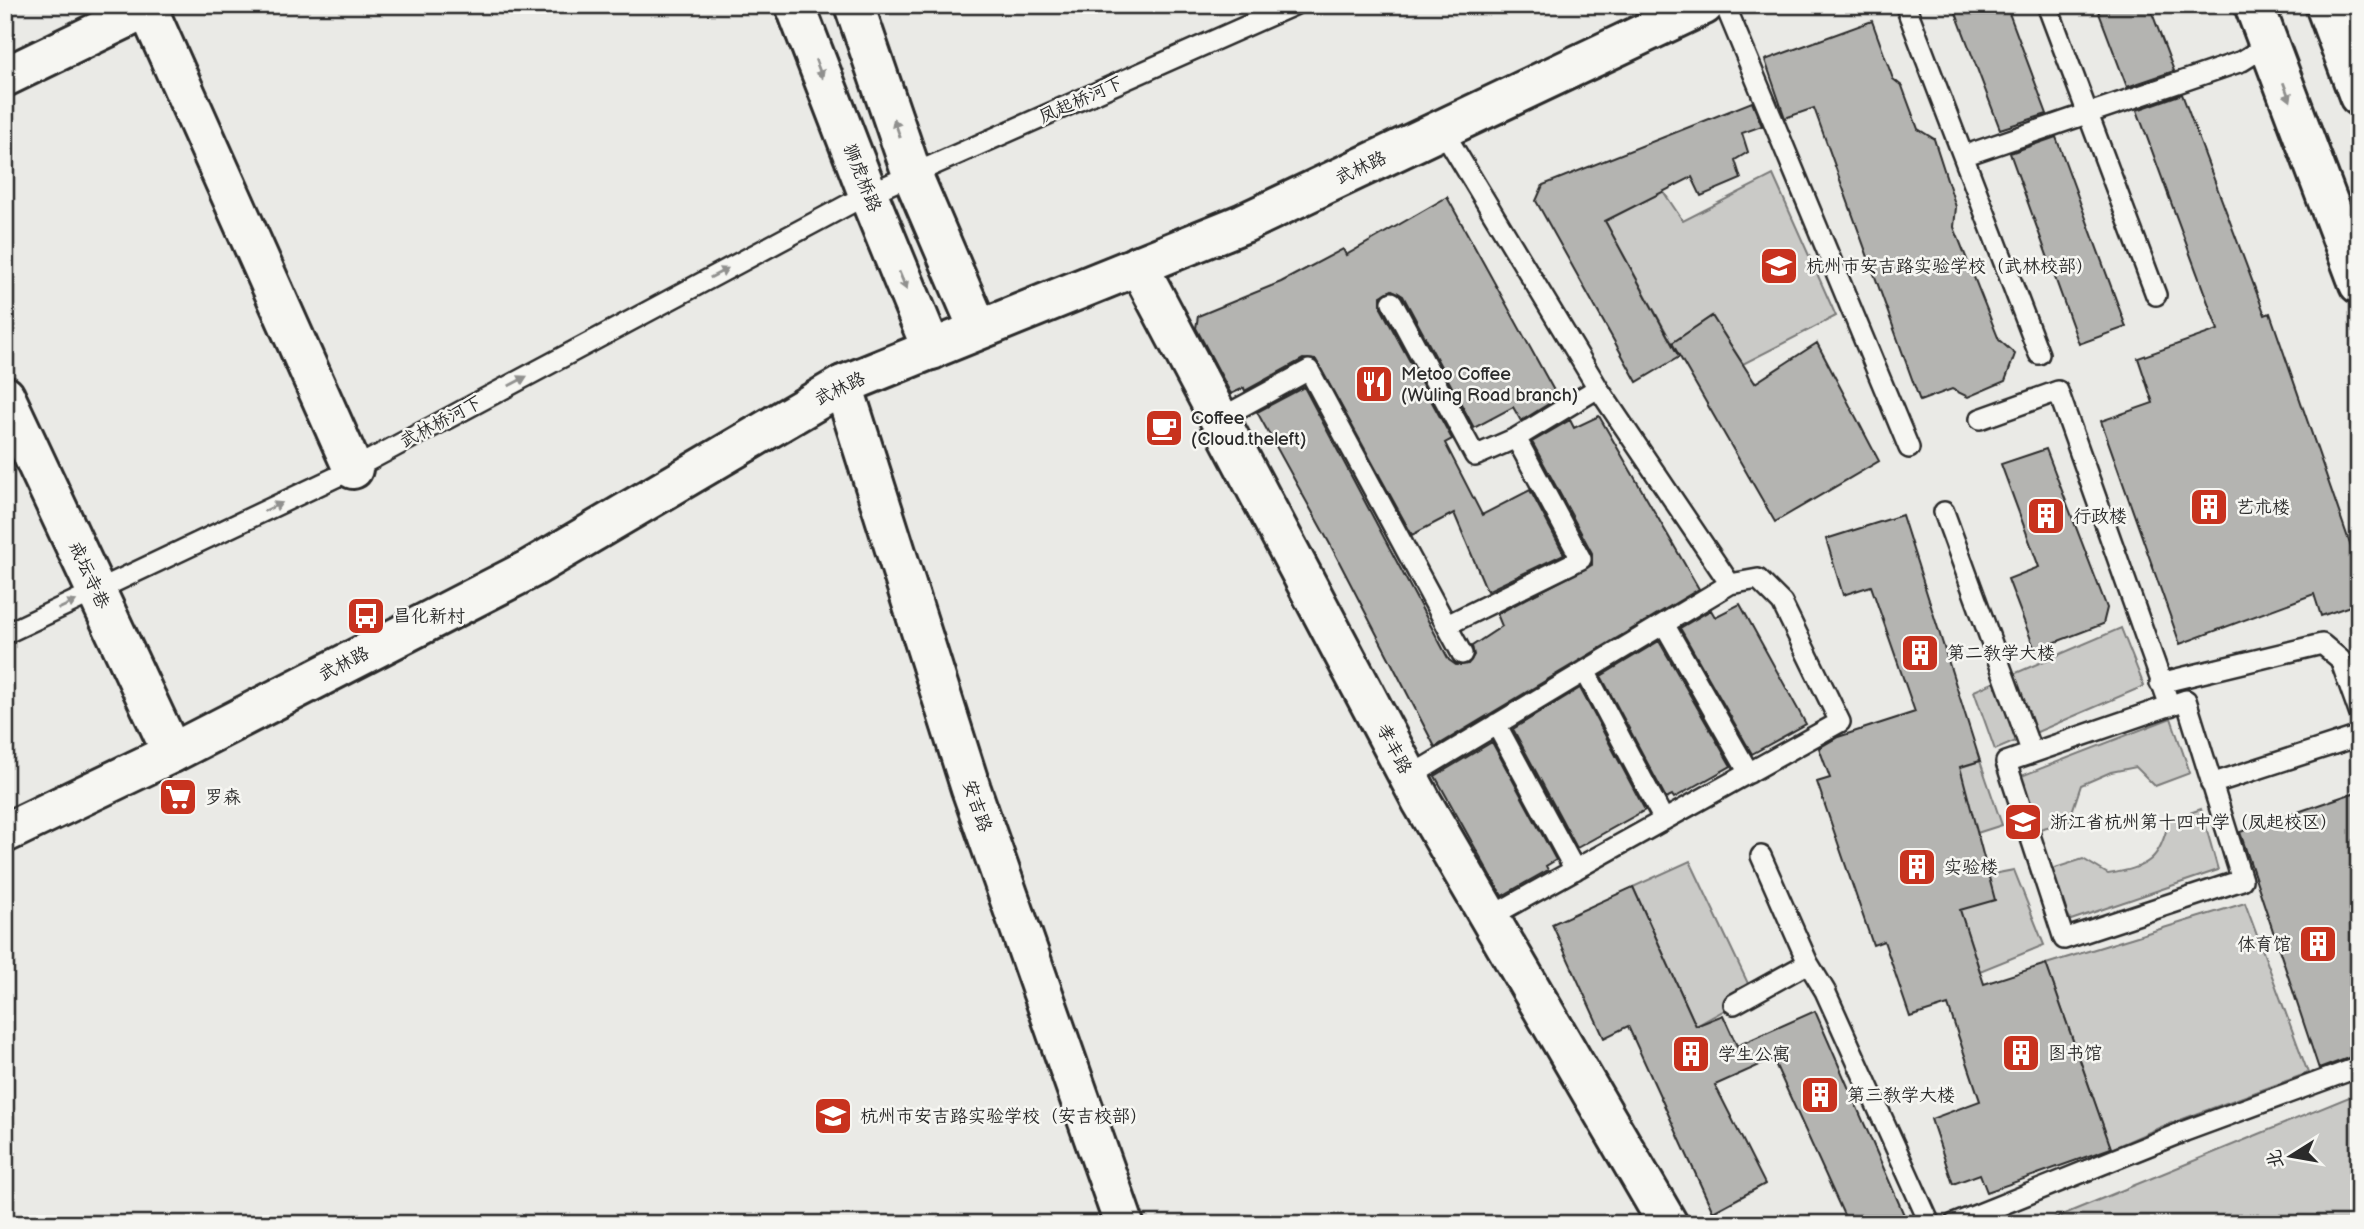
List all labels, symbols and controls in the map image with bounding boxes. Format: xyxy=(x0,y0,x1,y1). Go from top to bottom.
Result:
one-way arrow xyxy=(814,59,825,80)
street label: 凤起桥河下 xyxy=(1036,72,1126,128)
one-way arrow xyxy=(2282,82,2293,103)
one-way arrow xyxy=(891,118,902,139)
street label: 狮虎桥路 xyxy=(839,141,885,215)
street label: 武林路 xyxy=(1332,147,1390,189)
school or university icon: 杭州市安吉路实验学校（武林校部） xyxy=(1758,245,1800,287)
place label: 杭州市安吉路实验学校（武林校部） xyxy=(1806,256,2094,277)
one-way arrow xyxy=(709,268,729,279)
one-way arrow xyxy=(898,270,909,291)
restaurant icon: Metoo Coffee (Wuling Road branch) xyxy=(1353,363,1395,405)
place label: Metoo Coffee (Wuling Road branch) xyxy=(1401,364,1578,406)
street label: 武林路 xyxy=(811,368,869,410)
one-way arrow xyxy=(509,375,529,387)
street label: 武林桥河下 xyxy=(396,392,486,452)
cafe icon: Coffee (Cloud.theleft) xyxy=(1143,407,1185,449)
place label: Coffee (Cloud.theleft) xyxy=(1191,408,1307,450)
building icon: 艺术楼 xyxy=(2188,486,2230,528)
building icon: 行政楼 xyxy=(2025,495,2067,537)
place label: 艺术楼 xyxy=(2236,497,2290,518)
one-way arrow xyxy=(263,501,283,513)
place label: 行政楼 xyxy=(2073,506,2127,527)
street label: 戒坛寺巷 xyxy=(64,538,114,612)
bus stop icon: 昌化新村 xyxy=(345,595,387,637)
one-way arrow xyxy=(57,599,77,611)
place label: 昌化新村 xyxy=(393,606,465,627)
building icon: 第二教学大楼 xyxy=(1899,632,1941,674)
street label: 武林路 xyxy=(315,642,373,686)
place label: 第二教学大楼 xyxy=(1947,643,2055,664)
street label: 孝丰路 xyxy=(1372,720,1416,778)
supermarket icon: 罗森 xyxy=(157,776,199,818)
street label: 安吉路 xyxy=(958,777,996,835)
place label: 罗森 xyxy=(205,787,241,808)
school or university icon: 浙江省杭州第十四中学（凤起校区） xyxy=(2002,801,2044,843)
place label: 浙江省杭州第十四中学（凤起校区） xyxy=(2050,812,2338,833)
building icon: 实验楼 xyxy=(1896,846,1938,888)
place label: 实验楼 xyxy=(1944,857,1998,878)
building icon: 体育馆 xyxy=(2297,923,2339,965)
place label: 体育馆 xyxy=(2237,934,2291,955)
building icon: 图书馆 xyxy=(2000,1032,2042,1074)
building icon: 学生公寓 xyxy=(1670,1033,1712,1075)
place label: 图书馆 xyxy=(2048,1043,2102,1064)
place label: 学生公寓 xyxy=(1718,1044,1790,1065)
building icon: 第三教学大楼 xyxy=(1799,1074,1841,1116)
place label: 第三教学大楼 xyxy=(1847,1085,1955,1106)
school or university icon: 杭州市安吉路实验学校（安吉校部） xyxy=(812,1095,854,1137)
place label: 杭州市安吉路实验学校（安吉校部） xyxy=(860,1106,1148,1127)
north arrow xyxy=(2256,1120,2326,1190)
text: 北 xyxy=(2263,1147,2289,1170)

